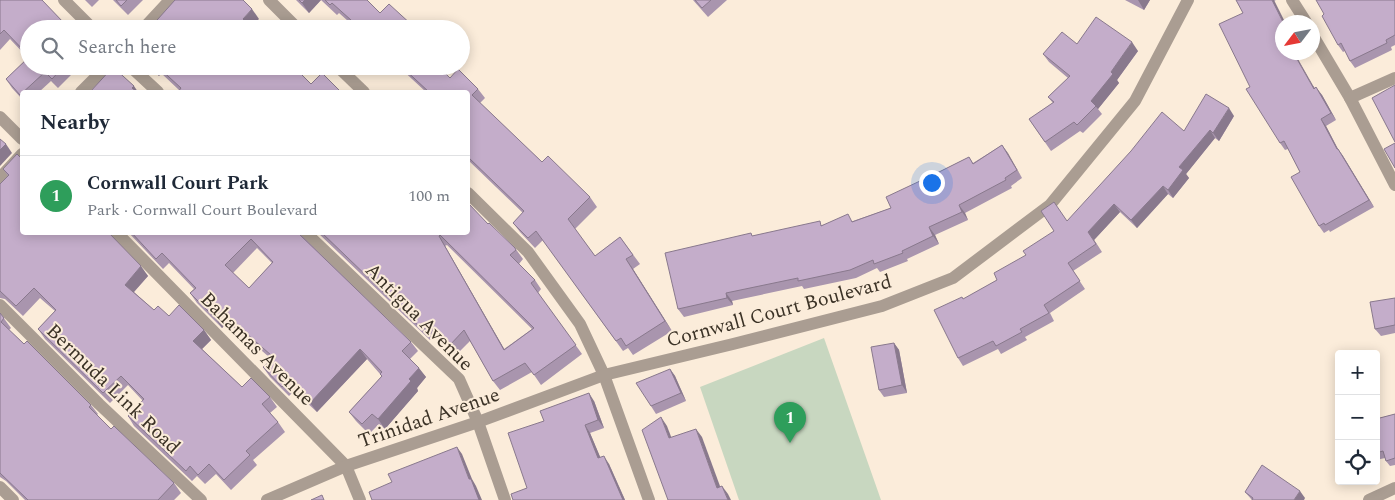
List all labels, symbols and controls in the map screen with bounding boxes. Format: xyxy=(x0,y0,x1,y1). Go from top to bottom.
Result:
north arrow xyxy=(1275,15,1320,60)
search box xyxy=(20,20,470,75)
text: Search here xyxy=(78,33,177,62)
icon: search xyxy=(38,34,66,62)
text: Nearby xyxy=(40,107,110,139)
text: Cornwall Court Park xyxy=(87,169,269,198)
your location xyxy=(919,170,945,196)
text: 1 xyxy=(52,184,60,208)
text: 100 m xyxy=(408,184,450,208)
text: Park · Cornwall Court Boulevard xyxy=(87,198,318,222)
street label: Antigua Avenue xyxy=(358,256,480,378)
street label: Cornwall Court Boulevard xyxy=(663,266,895,356)
street label: Bahamas Avenue xyxy=(193,285,321,413)
street label: Bermuda Link Road xyxy=(39,317,187,461)
map controls xyxy=(1335,350,1380,485)
button: + xyxy=(1335,350,1380,395)
street label: Trinidad Avenue xyxy=(354,380,504,456)
button: − xyxy=(1335,395,1380,440)
pin: 1 xyxy=(774,402,806,443)
button: locate xyxy=(1335,440,1380,485)

